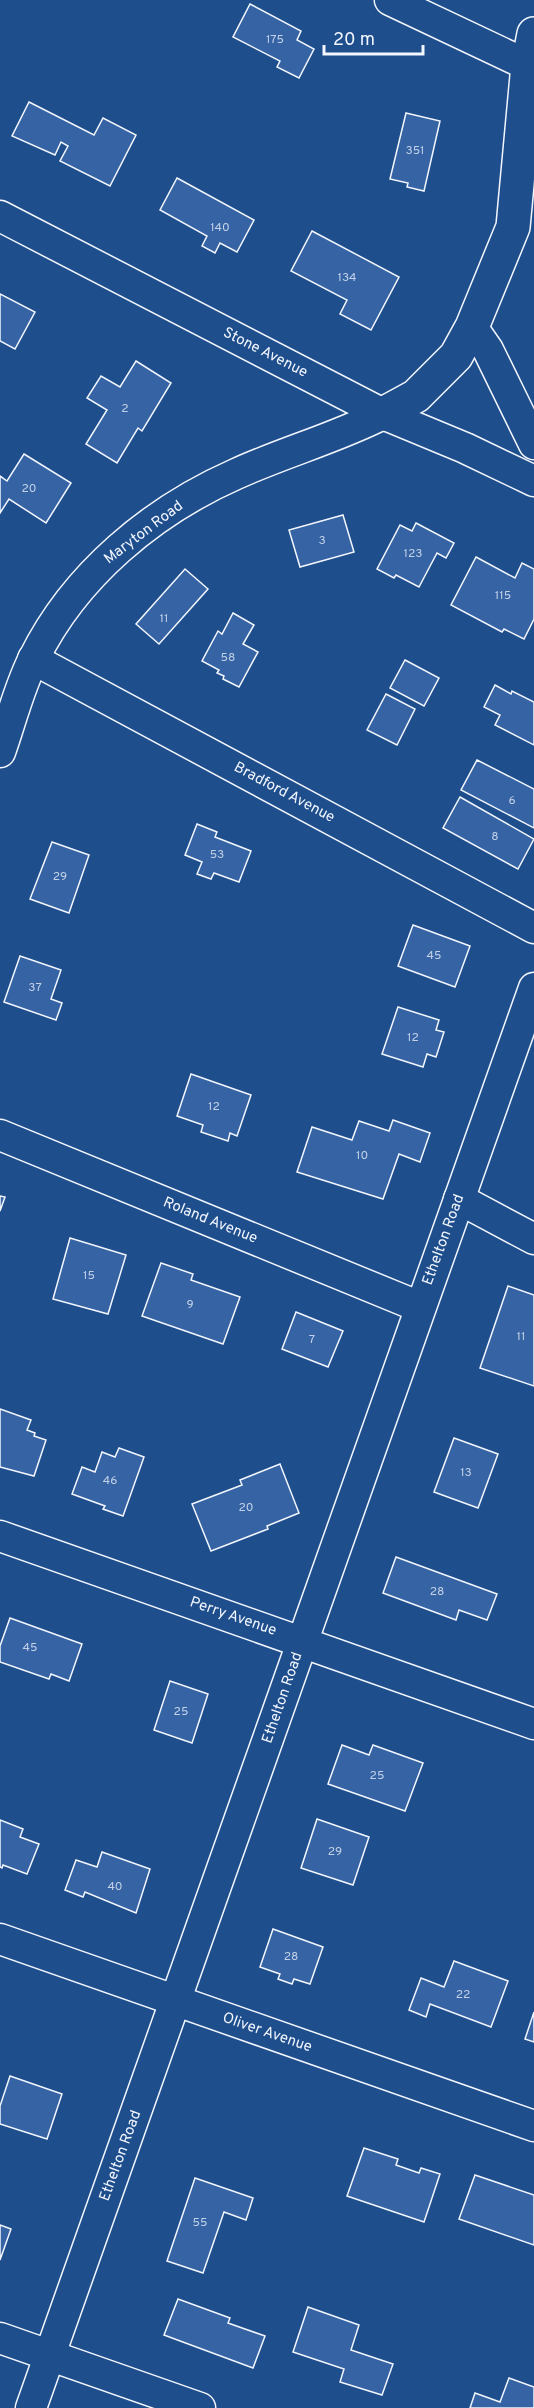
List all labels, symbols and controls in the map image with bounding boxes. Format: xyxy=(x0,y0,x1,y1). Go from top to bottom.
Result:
scale bar xyxy=(324,18,423,56)
text: 20 m xyxy=(333,29,375,52)
house number: 175 xyxy=(266,32,284,48)
house number: 351 xyxy=(405,143,425,159)
house number: 140 xyxy=(210,220,230,236)
house number: 134 xyxy=(337,270,357,286)
street label: Stone Avenue xyxy=(219,324,311,382)
house number: 2 xyxy=(121,401,129,417)
house number: 20 xyxy=(21,481,37,497)
street label: Maryton Road xyxy=(101,497,187,569)
house number: 3 xyxy=(318,533,326,549)
house number: 123 xyxy=(403,546,423,562)
house number: 115 xyxy=(495,588,511,604)
house number: 11 xyxy=(160,611,168,627)
house number: 58 xyxy=(221,650,235,666)
street label: Bradford Avenue xyxy=(230,758,338,828)
house number: 6 xyxy=(508,793,516,809)
house number: 8 xyxy=(491,829,499,845)
house number: 53 xyxy=(210,847,224,863)
house number: 29 xyxy=(53,869,67,885)
house number: 45 xyxy=(427,948,441,964)
house number: 37 xyxy=(28,980,42,996)
house number: 12 xyxy=(407,1030,419,1046)
house number: 12 xyxy=(208,1099,220,1115)
house number: 10 xyxy=(356,1148,368,1164)
street label: Ethelton Road xyxy=(419,1192,469,1288)
street label: Roland Avenue xyxy=(160,1193,260,1249)
house number: 15 xyxy=(83,1268,95,1284)
house number: 9 xyxy=(186,1297,194,1313)
house number: 11 xyxy=(517,1329,525,1345)
house number: 7 xyxy=(309,1332,315,1348)
house number: 13 xyxy=(460,1465,472,1481)
house number: 46 xyxy=(103,1473,117,1489)
house number: 20 xyxy=(238,1500,254,1516)
house number: 28 xyxy=(430,1584,444,1600)
street label: Perry Avenue xyxy=(187,1593,279,1641)
house number: 45 xyxy=(23,1640,37,1656)
street label: Ethelton Road xyxy=(258,1650,308,1746)
house number: 25 xyxy=(174,1704,188,1720)
house number: 25 xyxy=(370,1768,384,1784)
house number: 29 xyxy=(328,1844,342,1860)
house number: 40 xyxy=(107,1879,123,1895)
house number: 28 xyxy=(284,1949,298,1965)
house number: 22 xyxy=(456,1987,470,2003)
street label: Oliver Avenue xyxy=(220,2009,314,2057)
street label: Ethelton Road xyxy=(96,2108,146,2204)
house number: 55 xyxy=(193,2215,207,2231)

